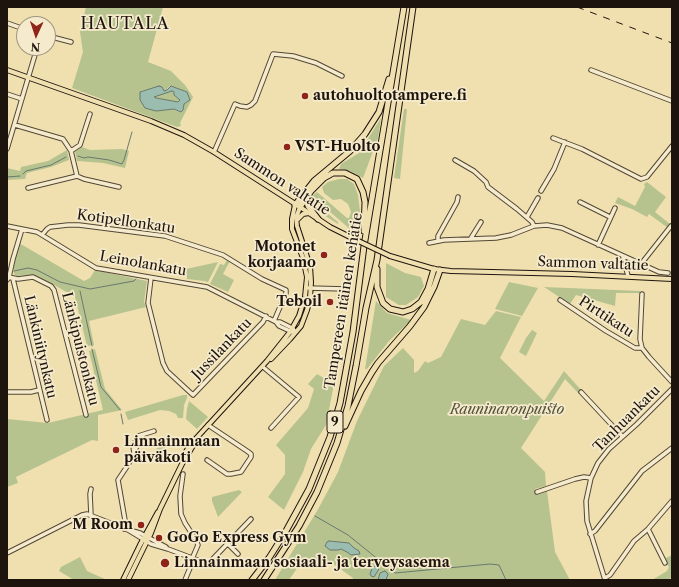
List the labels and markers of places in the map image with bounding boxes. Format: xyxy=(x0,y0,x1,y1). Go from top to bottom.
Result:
place label: autohuoltotampere.fi xyxy=(313,88,467,104)
marker: autohuoltotampere.fi xyxy=(300,91,310,101)
place label: VST-Huolto xyxy=(295,139,380,155)
marker: VST-Huolto xyxy=(282,142,292,152)
place label: Motonet korjaamo xyxy=(248,239,316,272)
marker: Motonet korjaamo xyxy=(319,250,329,260)
place label: Teboil xyxy=(276,294,322,310)
marker: Teboil xyxy=(325,297,335,307)
place label: Linnainmaan päiväkoti xyxy=(124,434,220,466)
marker: Linnainmaan päiväkoti xyxy=(111,445,121,455)
place label: M Room xyxy=(72,517,133,533)
marker: M Room xyxy=(136,520,146,530)
place label: GoGo Express Gym xyxy=(167,530,306,546)
marker: GoGo Express Gym xyxy=(154,533,164,543)
place label: Linnainmaan sosiaali- ja terveysasema xyxy=(174,555,450,571)
marker: Linnainmaan sosiaali- ja terveysasema xyxy=(159,557,171,569)

